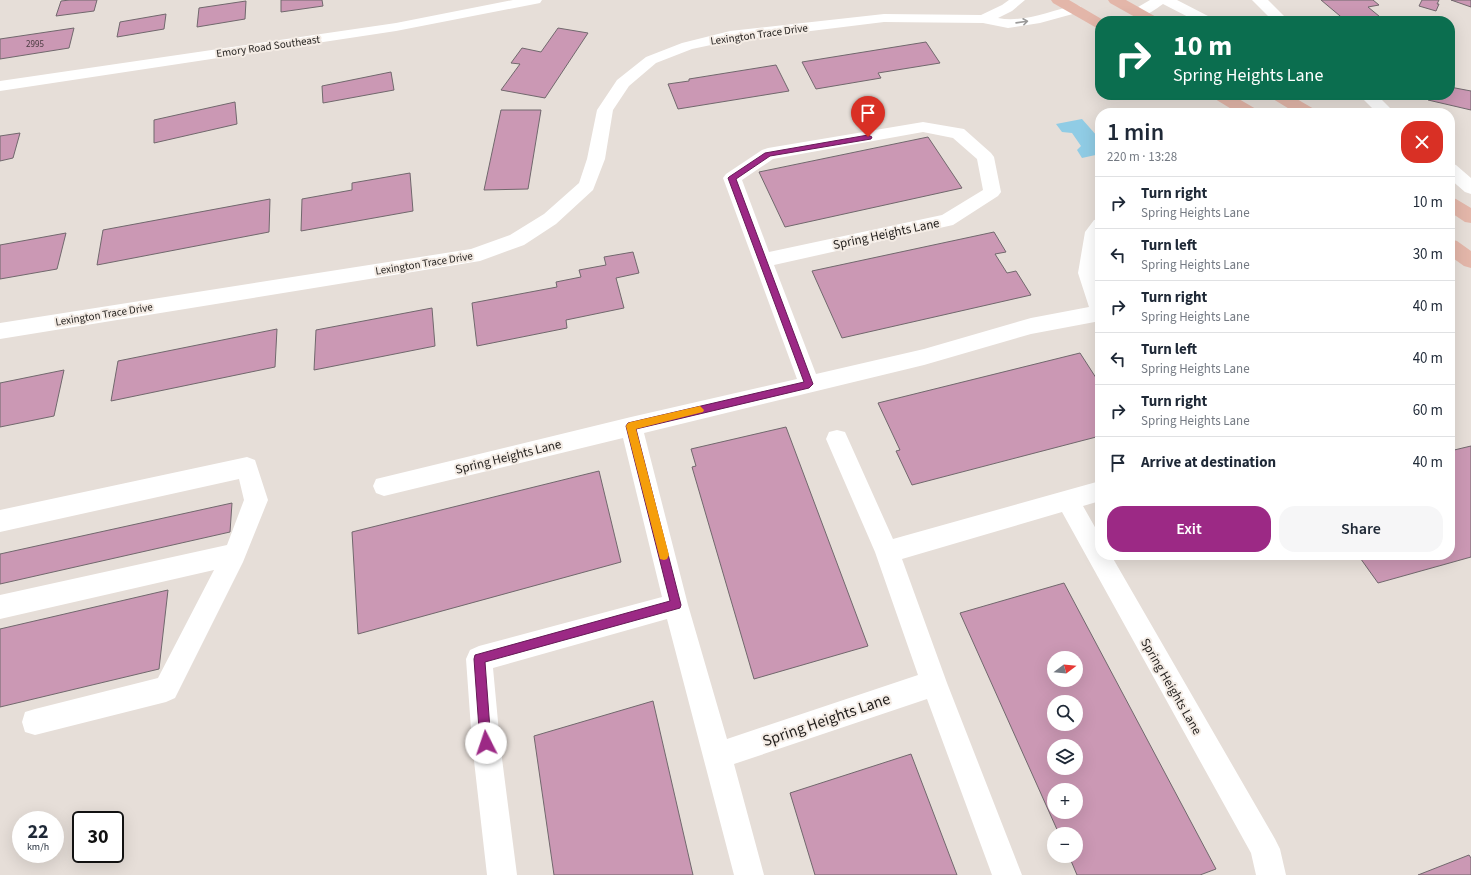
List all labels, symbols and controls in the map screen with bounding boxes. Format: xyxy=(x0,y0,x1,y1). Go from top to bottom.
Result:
one-way arrow xyxy=(1015,18,1028,26)
street label: Lexington Trace Drive xyxy=(709,20,809,49)
text: 10 m xyxy=(1173,26,1232,66)
street label: Emory Road Southeast xyxy=(215,32,321,61)
icon: right xyxy=(1107,32,1159,84)
house number: 2995 xyxy=(26,38,44,51)
text: Spring Heights Lane xyxy=(1173,63,1323,88)
pin xyxy=(851,96,885,137)
icon: arrive xyxy=(857,102,879,124)
text: 1 min xyxy=(1107,115,1164,150)
button: close xyxy=(1401,121,1443,163)
text: 220 m · 13:28 xyxy=(1107,148,1177,166)
text: Turn right xyxy=(1141,183,1207,204)
icon: right xyxy=(1107,192,1129,214)
text: 10 m xyxy=(1413,192,1443,213)
text: Spring Heights Lane xyxy=(1141,204,1250,222)
street label: Spring Heights Lane xyxy=(831,214,941,254)
text: Turn left xyxy=(1141,235,1197,256)
icon: left xyxy=(1107,244,1129,266)
text: 30 m xyxy=(1413,244,1443,265)
street label: Lexington Trace Drive xyxy=(374,248,474,279)
text: Spring Heights Lane xyxy=(1141,256,1250,274)
text: Turn right xyxy=(1141,287,1207,308)
icon: right xyxy=(1107,296,1129,318)
text: 40 m xyxy=(1413,296,1443,317)
street label: Lexington Trace Drive xyxy=(54,299,154,330)
text: Spring Heights Lane xyxy=(1141,308,1250,326)
text: Turn left xyxy=(1141,339,1197,360)
icon: left xyxy=(1107,348,1129,370)
text: 40 m xyxy=(1413,348,1443,369)
text: Spring Heights Lane xyxy=(1141,360,1250,378)
text: Turn right xyxy=(1141,391,1207,412)
icon: right xyxy=(1107,400,1129,422)
text: 60 m xyxy=(1413,400,1443,421)
text: Spring Heights Lane xyxy=(1141,412,1250,430)
street label: Spring Heights Lane xyxy=(453,435,563,479)
icon: arrive xyxy=(1107,452,1129,474)
text: Arrive at destination xyxy=(1141,452,1276,473)
text: 40 m xyxy=(1413,452,1443,473)
button: Exit xyxy=(1107,506,1271,552)
button: Share xyxy=(1279,506,1443,552)
street label: Spring Heights Lane xyxy=(1136,635,1206,738)
north arrow xyxy=(1047,651,1083,687)
map controls xyxy=(1047,651,1083,863)
street label: Spring Heights Lane xyxy=(760,688,893,752)
button: search xyxy=(1047,695,1083,731)
position arrow xyxy=(465,722,507,764)
button: layers xyxy=(1047,739,1083,775)
button: + xyxy=(1047,783,1083,819)
speed limit sign: 30 xyxy=(72,811,124,863)
text: 22 xyxy=(27,818,49,846)
button: − xyxy=(1047,827,1083,863)
text: km/h xyxy=(27,840,49,854)

